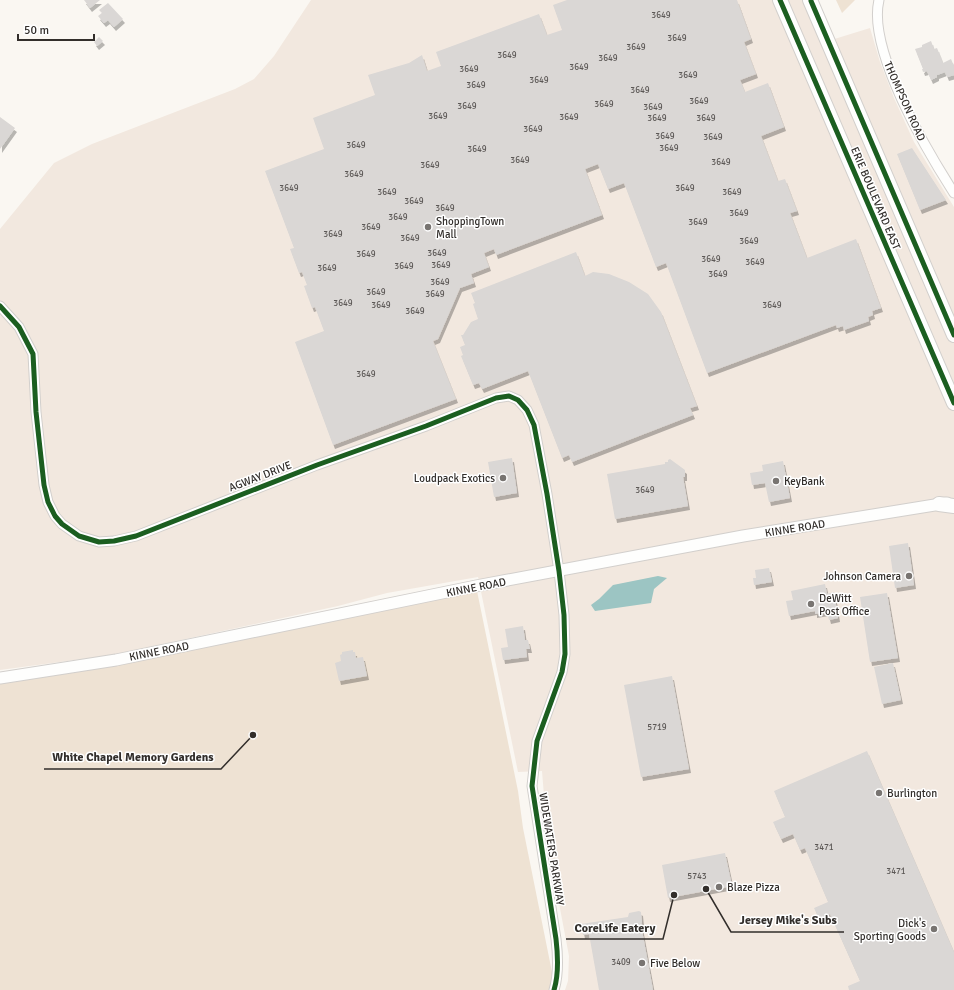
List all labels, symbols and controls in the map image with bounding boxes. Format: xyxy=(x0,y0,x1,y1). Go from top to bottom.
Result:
house number: 3649 xyxy=(651,10,671,21)
scale bar xyxy=(18,16,94,42)
text: 50 m xyxy=(24,23,49,38)
house number: 3649 xyxy=(667,33,687,44)
house number: 3649 xyxy=(626,42,646,53)
house number: 3649 xyxy=(497,50,517,61)
house number: 3649 xyxy=(598,53,618,64)
street label: THOMPSON ROAD xyxy=(881,59,928,143)
house number: 3649 xyxy=(569,62,589,73)
house number: 3649 xyxy=(459,64,479,75)
house number: 3649 xyxy=(678,70,698,81)
house number: 3649 xyxy=(529,75,549,86)
house number: 3649 xyxy=(466,80,486,91)
house number: 3649 xyxy=(630,85,650,96)
house number: 3649 xyxy=(689,96,709,107)
house number: 3649 xyxy=(594,99,614,110)
house number: 3649 xyxy=(457,101,477,112)
house number: 3649 xyxy=(643,102,663,113)
house number: 3649 xyxy=(428,111,448,122)
house number: 3649 xyxy=(559,112,579,123)
house number: 3649 xyxy=(647,113,667,124)
house number: 3649 xyxy=(696,113,716,124)
house number: 3649 xyxy=(523,124,543,135)
house number: 3649 xyxy=(655,131,675,142)
house number: 3649 xyxy=(703,132,723,143)
house number: 3649 xyxy=(346,140,366,151)
house number: 3649 xyxy=(659,143,679,154)
house number: 3649 xyxy=(467,144,487,155)
street label: ERIE BOULEVARD EAST xyxy=(848,145,903,252)
house number: 3649 xyxy=(510,155,530,166)
house number: 3649 xyxy=(711,157,731,168)
house number: 3649 xyxy=(420,160,440,171)
house number: 3649 xyxy=(344,169,364,180)
house number: 3649 xyxy=(279,183,299,194)
house number: 3649 xyxy=(675,183,695,194)
house number: 3649 xyxy=(377,187,397,198)
house number: 3649 xyxy=(722,187,742,198)
house number: 3649 xyxy=(404,196,424,207)
house number: 3649 xyxy=(435,203,455,214)
house number: 3649 xyxy=(729,208,749,219)
house number: 3649 xyxy=(388,212,408,223)
place label: ShoppingTown Mall xyxy=(436,215,504,241)
house number: 3649 xyxy=(688,217,708,228)
house number: 3649 xyxy=(361,222,381,233)
marker: ShoppingTown Mall xyxy=(423,222,433,232)
house number: 3649 xyxy=(323,229,343,240)
house number: 3649 xyxy=(400,233,420,244)
house number: 3649 xyxy=(739,236,759,247)
house number: 3649 xyxy=(427,248,447,259)
house number: 3649 xyxy=(356,249,376,260)
house number: 3649 xyxy=(701,254,721,265)
house number: 3649 xyxy=(745,257,765,268)
house number: 3649 xyxy=(431,260,451,271)
house number: 3649 xyxy=(394,261,414,272)
house number: 3649 xyxy=(317,263,337,274)
house number: 3649 xyxy=(708,269,728,280)
house number: 3649 xyxy=(430,277,450,288)
house number: 3649 xyxy=(366,287,386,298)
house number: 3649 xyxy=(425,289,445,300)
house number: 3649 xyxy=(333,298,353,309)
house number: 3649 xyxy=(371,300,391,311)
house number: 3649 xyxy=(762,300,782,311)
house number: 3649 xyxy=(405,306,425,317)
house number: 3649 xyxy=(356,369,376,380)
street label: AGWAY DRIVE xyxy=(227,459,293,494)
place label: Loudpack Exotics xyxy=(414,472,495,485)
marker: Loudpack Exotics xyxy=(498,473,508,483)
place label: KeyBank xyxy=(784,475,825,488)
marker: KeyBank xyxy=(771,476,781,486)
house number: 3649 xyxy=(635,485,655,496)
street label: KINNE ROAD xyxy=(764,517,826,540)
place label: Johnson Camera xyxy=(823,570,901,583)
marker: Johnson Camera xyxy=(904,571,914,581)
street label: KINNE ROAD xyxy=(445,575,507,600)
place label: DeWitt Post Office xyxy=(819,592,869,618)
marker: DeWitt Post Office xyxy=(806,599,816,609)
street label: KINNE ROAD xyxy=(128,639,190,664)
house number: 5719 xyxy=(647,722,667,733)
callout: White Chapel Memory Gardens xyxy=(44,745,221,769)
text: White Chapel Memory Gardens xyxy=(52,750,214,765)
place label: Burlington xyxy=(887,787,937,800)
marker: Burlington xyxy=(874,788,884,798)
street label: WIDEWATERS PARKWAY xyxy=(536,792,567,907)
house number: 3471 xyxy=(814,842,834,853)
house number: 3471 xyxy=(886,866,906,877)
house number: 5743 xyxy=(687,871,707,882)
place label: Blaze Pizza xyxy=(727,881,780,894)
marker: Blaze Pizza xyxy=(714,882,724,892)
callout: Jersey Mike's Subs xyxy=(731,908,844,932)
text: Jersey Mike's Subs xyxy=(739,913,837,928)
callout: CoreLife Eatery xyxy=(566,915,663,939)
place label: Dick's Sporting Goods xyxy=(854,917,926,943)
text: CoreLife Eatery xyxy=(575,921,655,936)
marker: Dick's Sporting Goods xyxy=(929,924,939,934)
house number: 3409 xyxy=(611,957,631,968)
place label: Five Below xyxy=(650,957,700,970)
marker: Five Below xyxy=(637,958,647,968)

